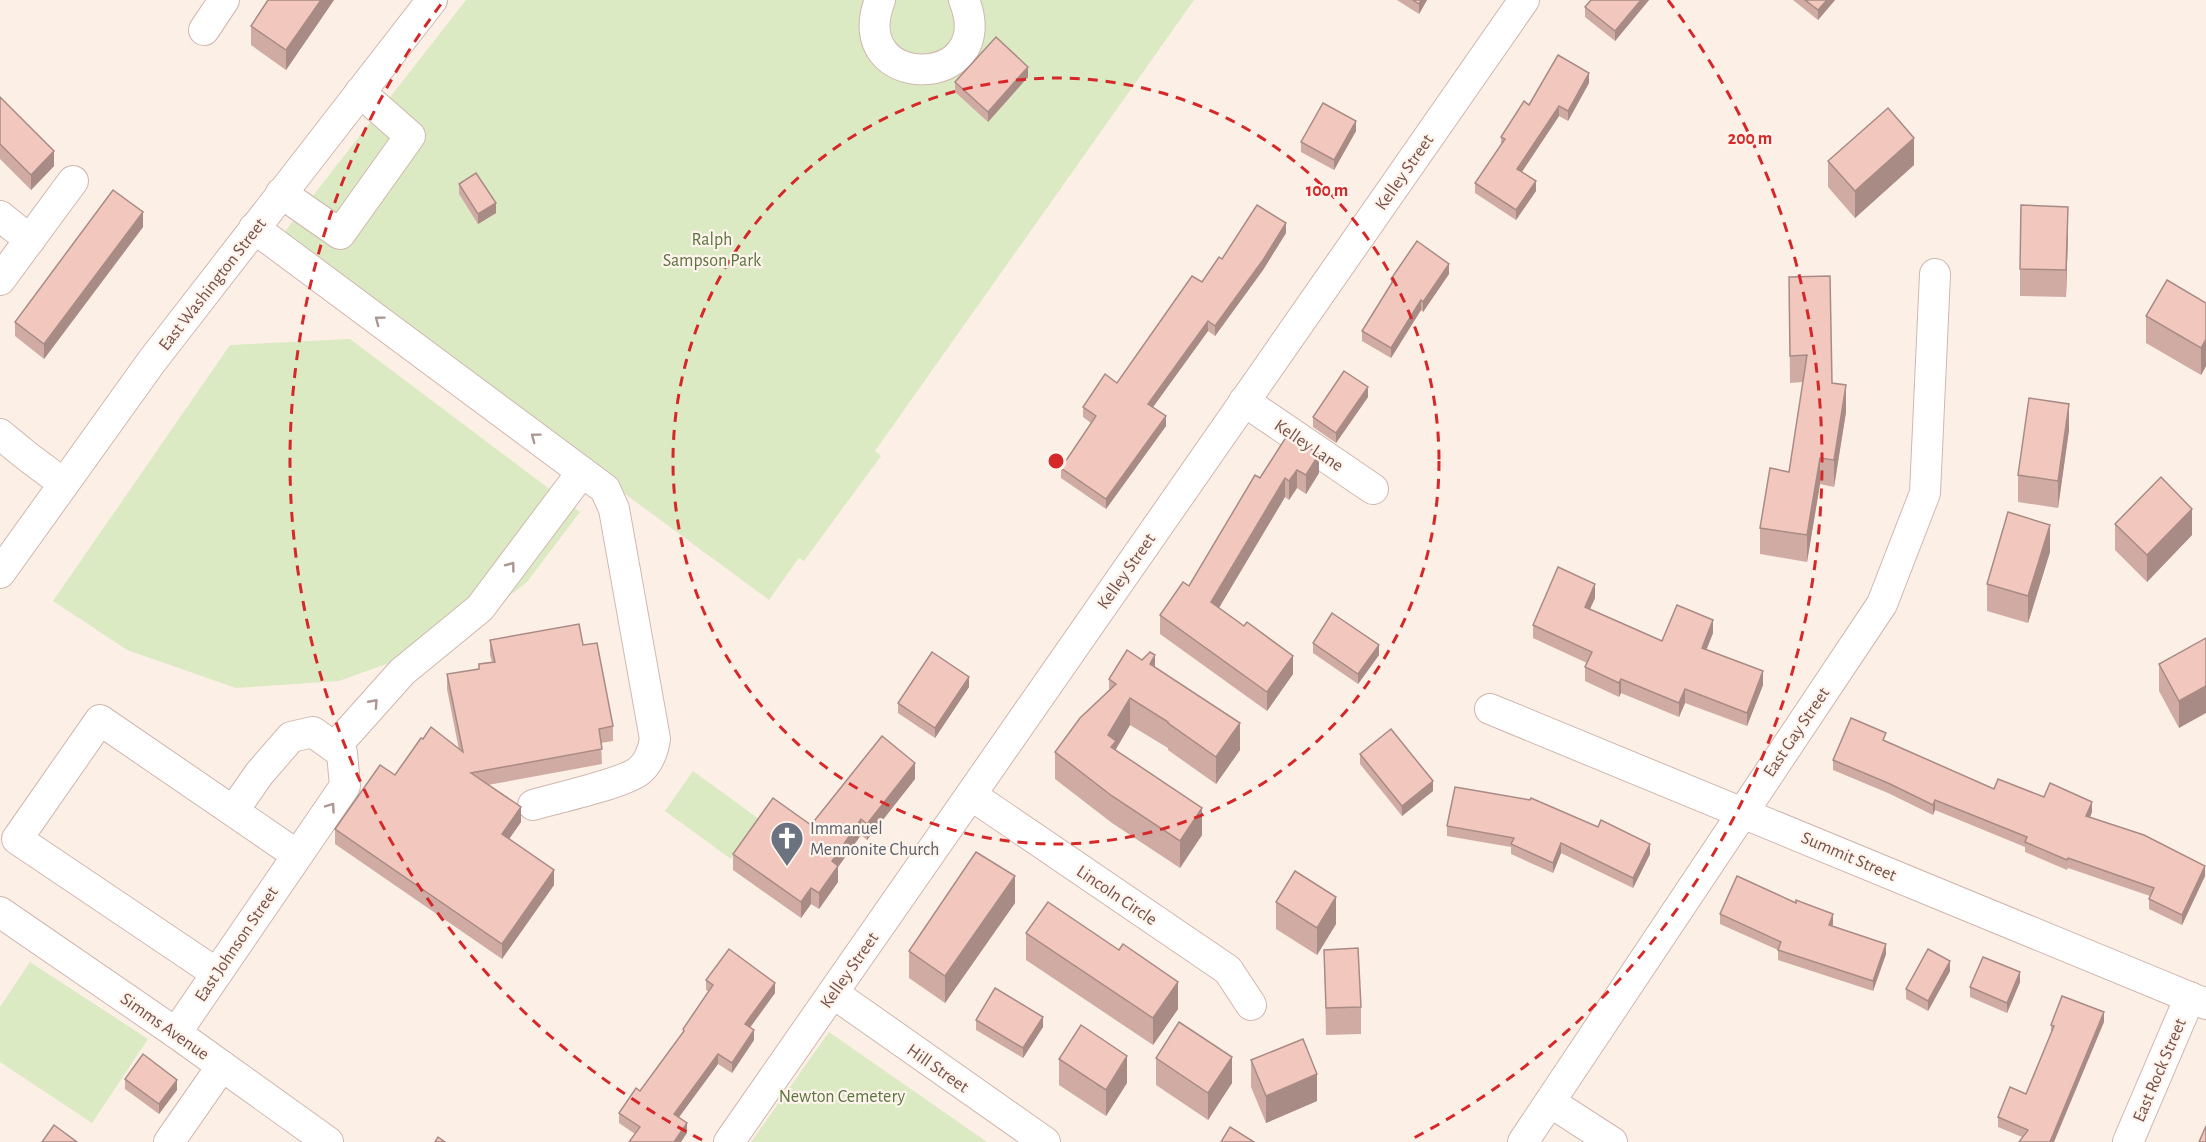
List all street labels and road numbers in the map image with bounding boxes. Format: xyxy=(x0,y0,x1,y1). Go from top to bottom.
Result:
street label: Kelley Street xyxy=(1372,131,1438,214)
street label: East Washington Street xyxy=(156,215,270,354)
street label: Kelley Lane xyxy=(1271,416,1346,475)
street label: Kelley Street xyxy=(1094,530,1160,613)
street label: East Gay Street xyxy=(1760,684,1833,781)
street label: Summit Street xyxy=(1798,829,1899,885)
street label: Lincoln Circle xyxy=(1073,862,1160,929)
street label: East Johnson Street xyxy=(192,884,282,1005)
street label: Kelley Street xyxy=(817,929,883,1012)
street label: Simms Avenue xyxy=(117,990,212,1064)
street label: East Rock Street xyxy=(2130,1016,2190,1125)
street label: Hill Street xyxy=(903,1041,972,1097)

